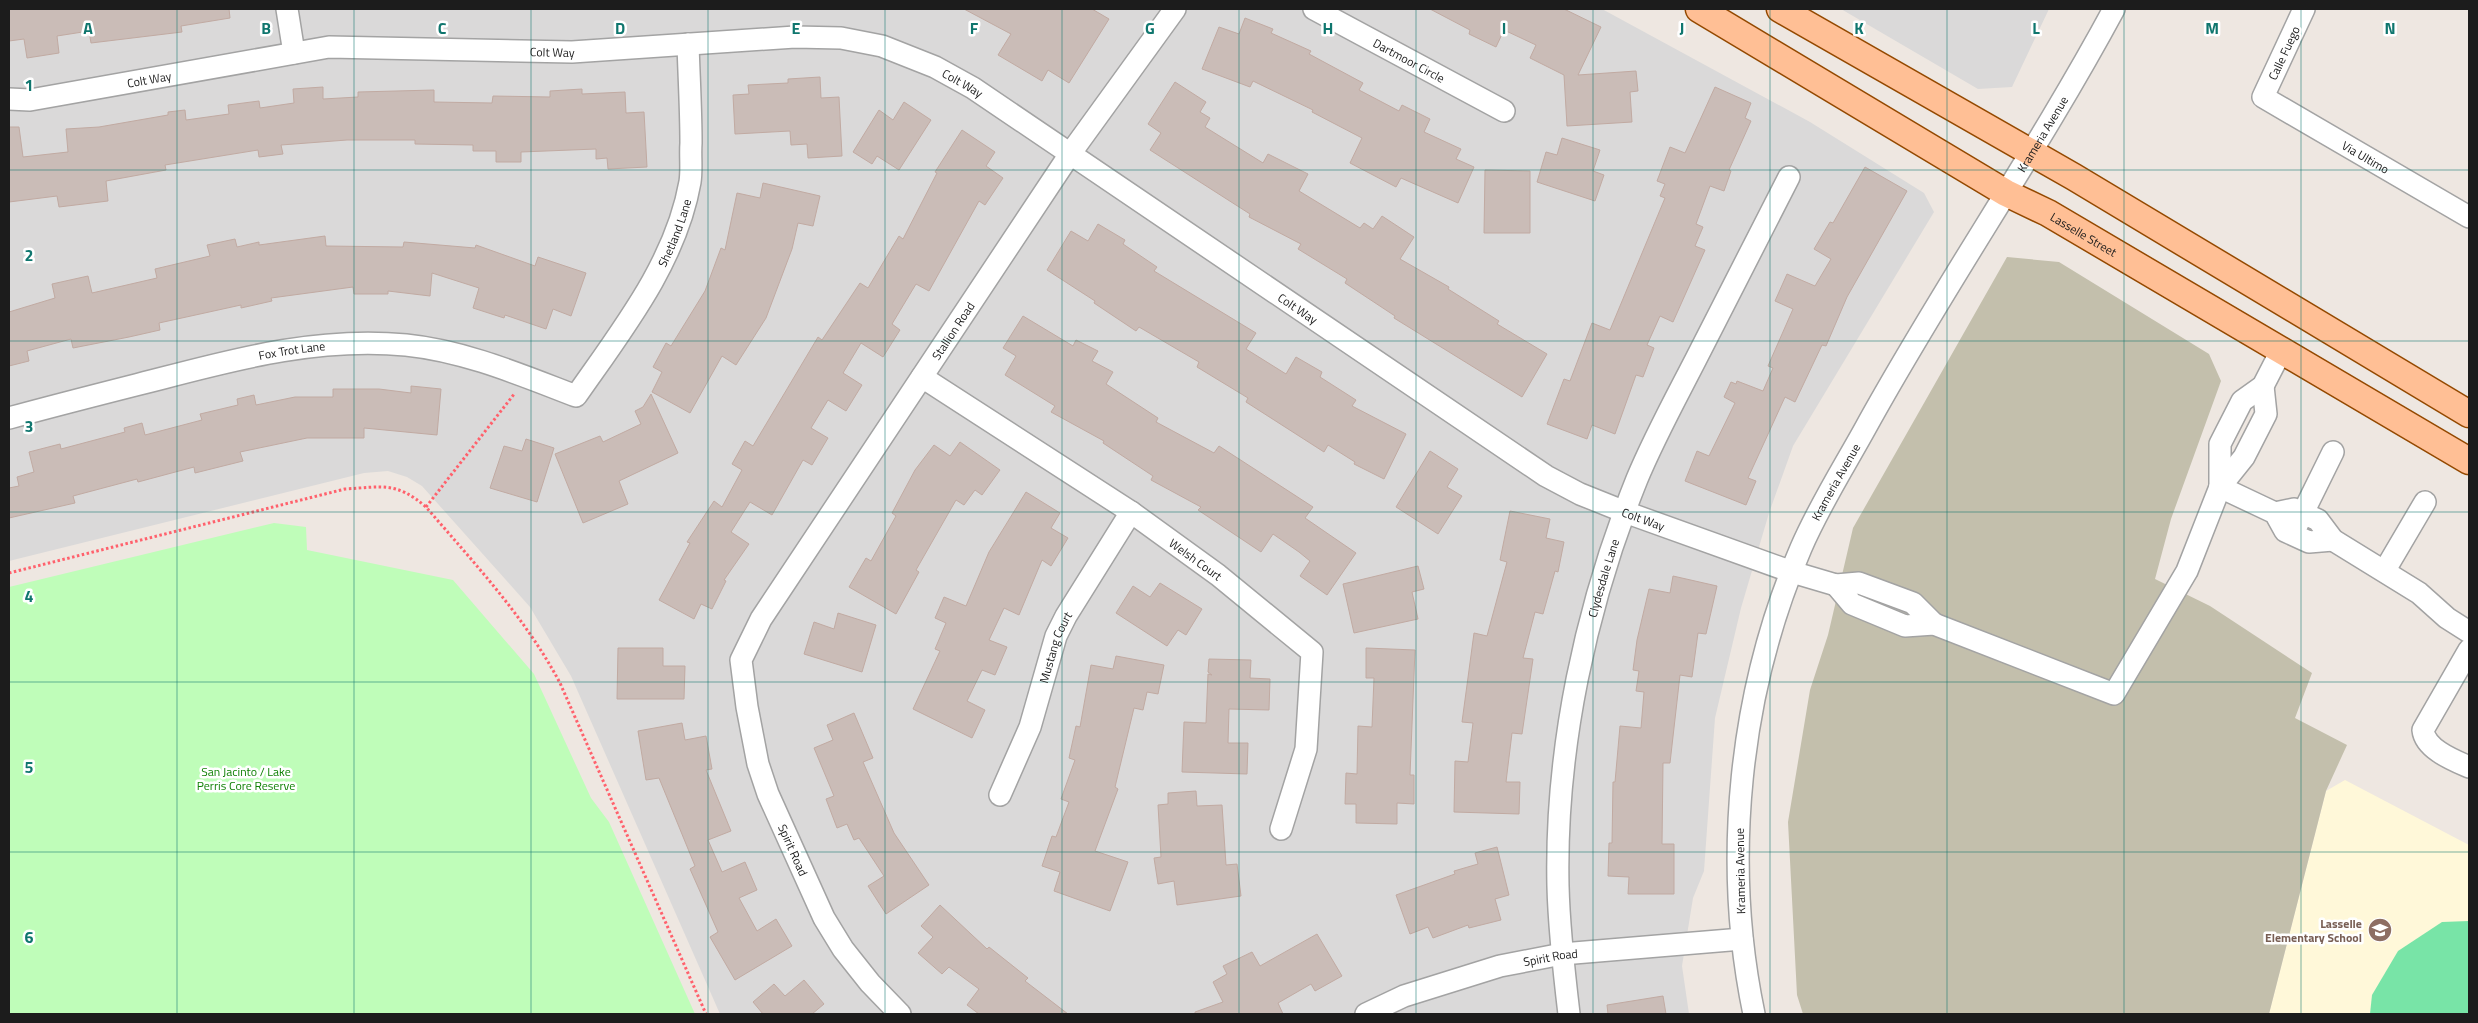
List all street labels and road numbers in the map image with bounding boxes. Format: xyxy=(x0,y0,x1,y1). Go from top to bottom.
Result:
street label: Calle Fuego xyxy=(2263,23,2305,83)
street label: Dartmoor Circle xyxy=(1370,33,1448,87)
street label: Colt Way xyxy=(530,42,575,62)
street label: Colt Way xyxy=(939,63,987,102)
street label: Colt Way xyxy=(125,66,173,92)
street label: Krameria Avenue xyxy=(2012,92,2072,176)
street label: Via Ultimo xyxy=(2338,136,2393,178)
street label: Shetland Lane xyxy=(652,197,696,270)
street label: Lasselle Street xyxy=(2047,207,2121,262)
street label: Colt Way xyxy=(1274,288,1322,329)
street label: Stallion Road xyxy=(926,298,979,363)
street label: Fox Trot Lane xyxy=(257,336,326,364)
street label: Krameria Avenue xyxy=(1806,440,1865,524)
street label: Colt Way xyxy=(1619,502,1668,535)
street label: Welsh Court xyxy=(1165,533,1227,585)
street label: Clydesdale Lane xyxy=(1582,536,1624,619)
street label: Mustang Court xyxy=(1034,607,1077,685)
street label: Spirit Road xyxy=(773,821,813,879)
street label: Krameria Avenue xyxy=(1730,828,1750,914)
street label: Spirit Road xyxy=(1522,943,1579,971)

